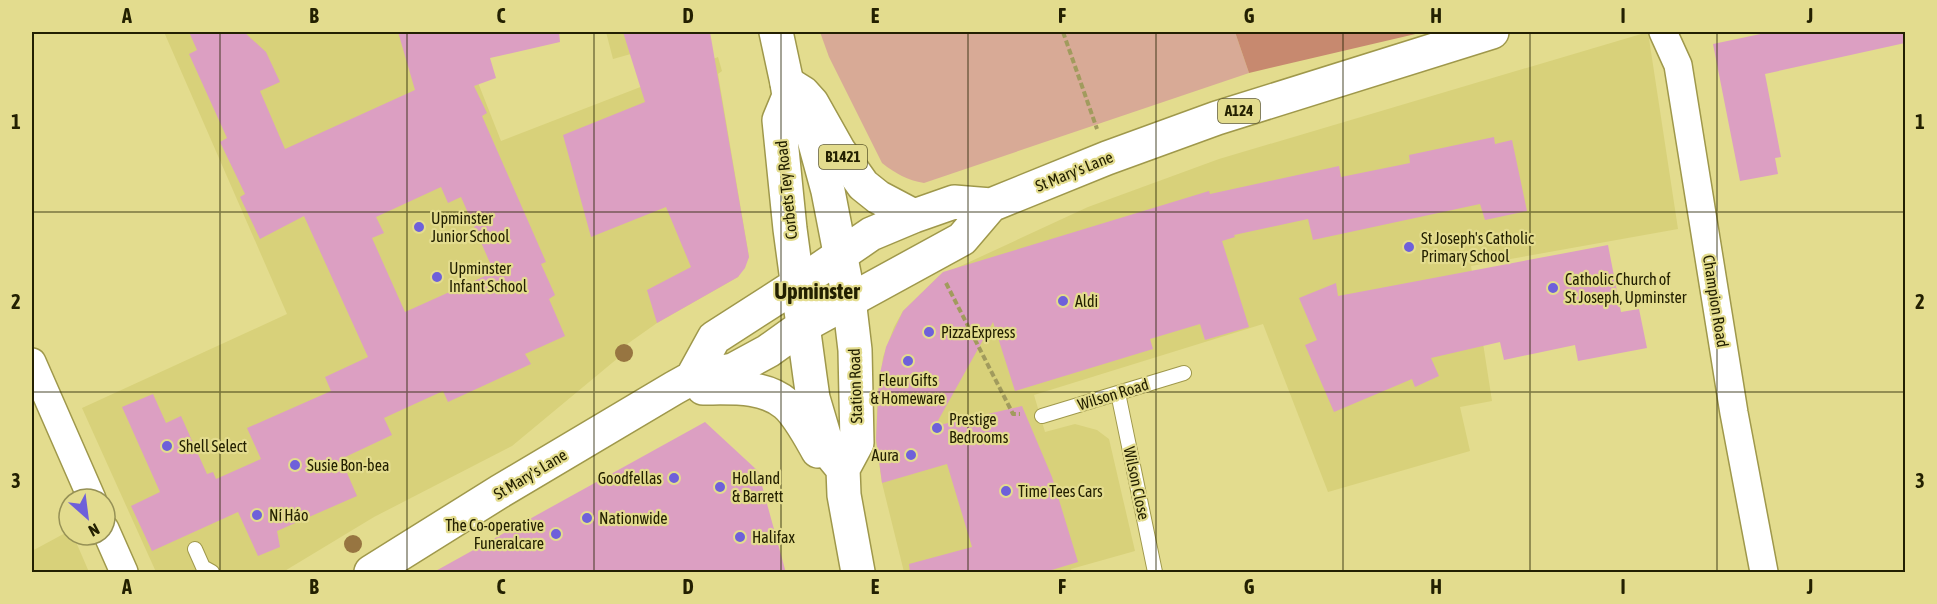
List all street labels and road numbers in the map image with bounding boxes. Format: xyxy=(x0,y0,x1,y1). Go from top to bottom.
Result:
road number: A124 xyxy=(1218,99,1260,123)
street label: Corbets Tey Road xyxy=(772,140,801,240)
road number: B1421 xyxy=(819,145,867,169)
street label: St Mary's Lane xyxy=(1033,147,1116,196)
street label: Champion Road xyxy=(1699,254,1732,349)
street label: Station Road xyxy=(845,348,865,424)
street label: Wilson Road xyxy=(1075,375,1151,413)
street label: St Mary's Lane xyxy=(490,445,570,504)
street label: Wilson Close xyxy=(1120,445,1154,521)

